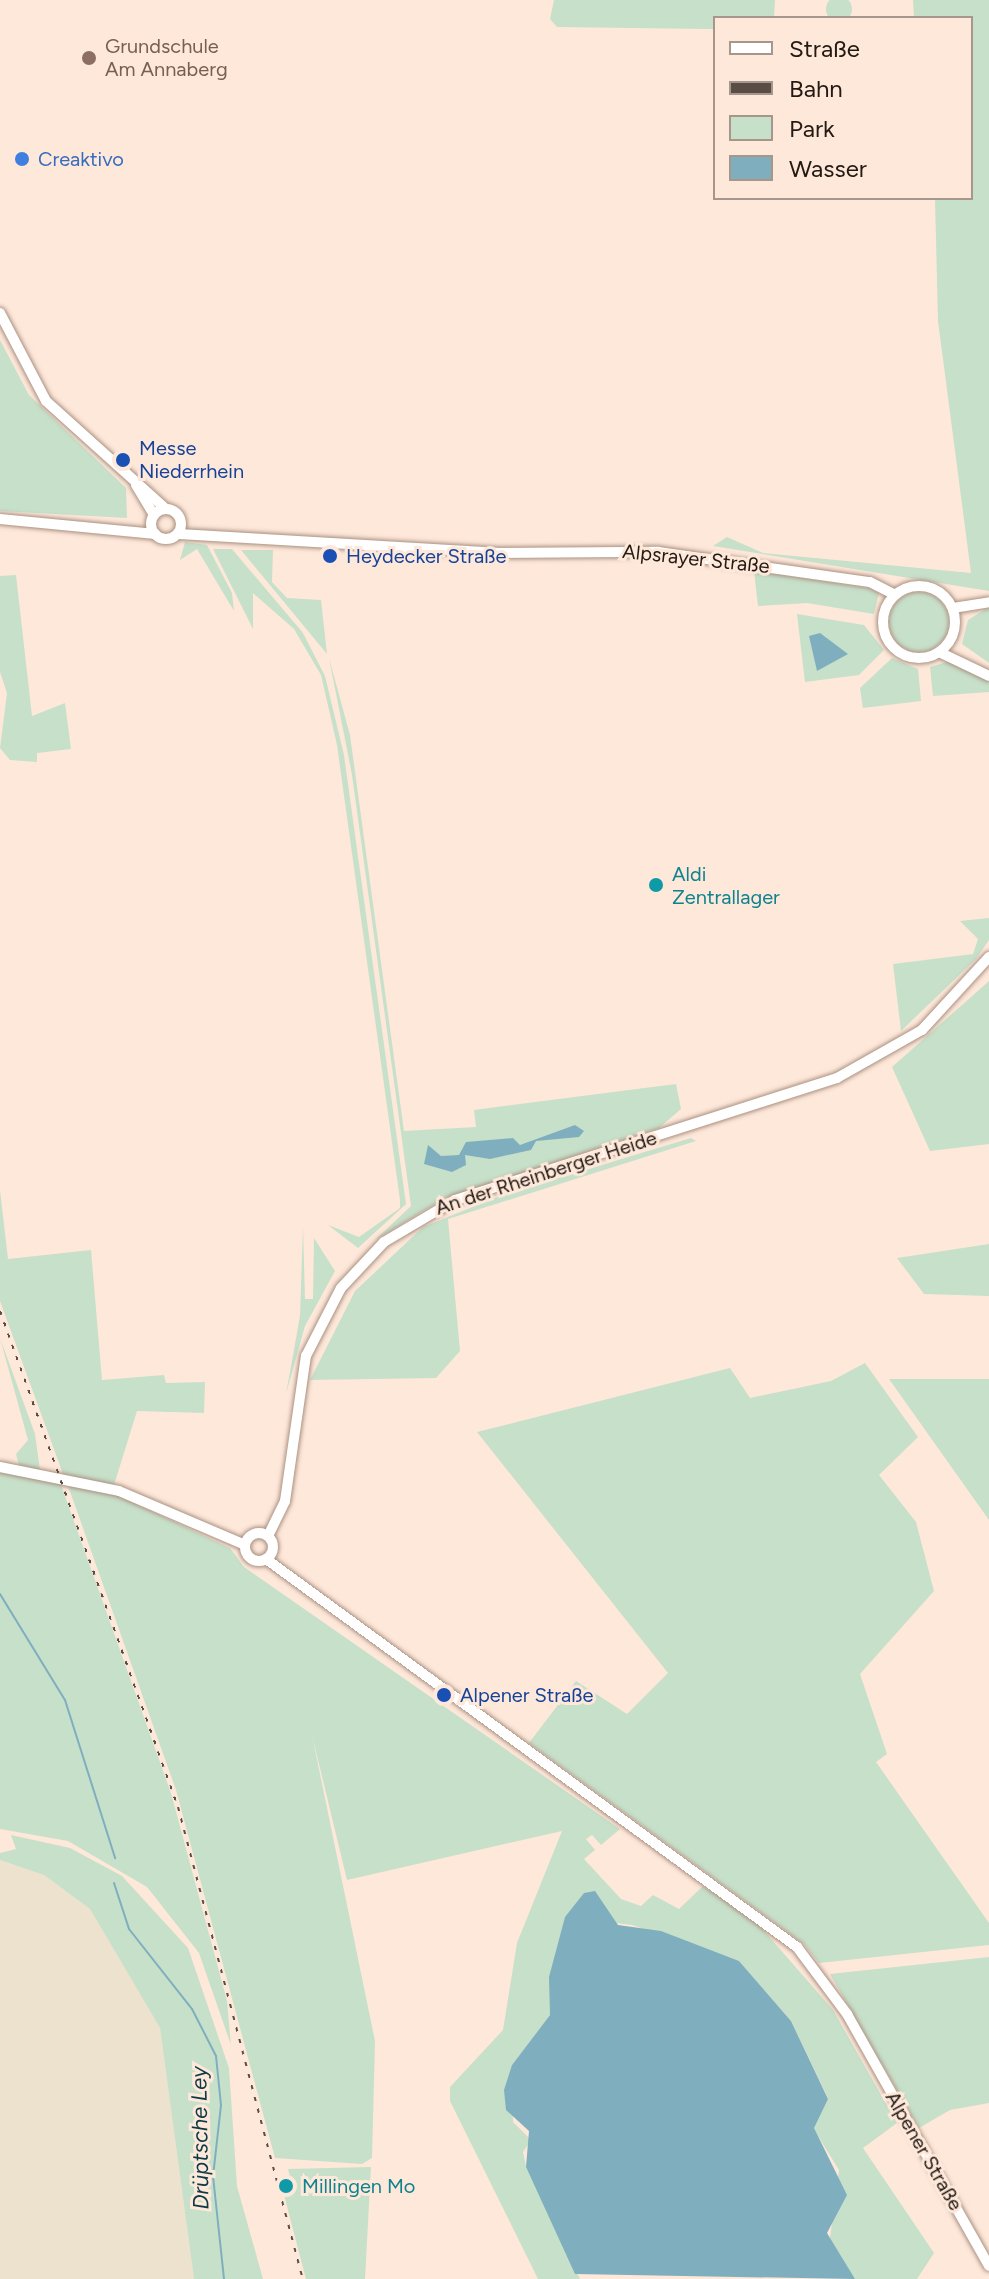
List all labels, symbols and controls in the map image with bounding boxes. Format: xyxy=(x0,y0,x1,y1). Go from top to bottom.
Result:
legend xyxy=(713,16,973,200)
place label: Grundschule Am Annaberg xyxy=(105,34,228,81)
text: Straße xyxy=(789,34,860,63)
marker: Grundschule Am Annaberg xyxy=(80,49,98,67)
text: Bahn xyxy=(789,74,843,103)
text: Park xyxy=(789,114,835,143)
place label: Creaktivo xyxy=(38,147,124,171)
marker: Creaktivo xyxy=(13,150,31,168)
text: Wasser xyxy=(789,154,867,183)
place label: Messe Niederrhein xyxy=(139,436,244,483)
marker: Messe Niederrhein xyxy=(114,451,132,469)
street label: Alpsrayer Straße xyxy=(621,539,771,579)
place label: Heydecker Straße xyxy=(346,544,507,568)
marker: Heydecker Straße xyxy=(321,547,339,565)
place label: Aldi Zentrallager xyxy=(672,862,780,909)
marker: Aldi Zentrallager xyxy=(647,876,665,894)
street label: An der Rheinberger Heide xyxy=(432,1126,660,1220)
place label: Alpener Straße xyxy=(460,1683,593,1707)
marker: Alpener Straße xyxy=(435,1686,453,1704)
water label: Drüptsche Ley xyxy=(186,2066,214,2210)
street label: Alpener Straße xyxy=(880,2087,968,2215)
place label: Millingen Mo xyxy=(302,2174,415,2198)
marker: Millingen Mo xyxy=(277,2177,295,2195)

